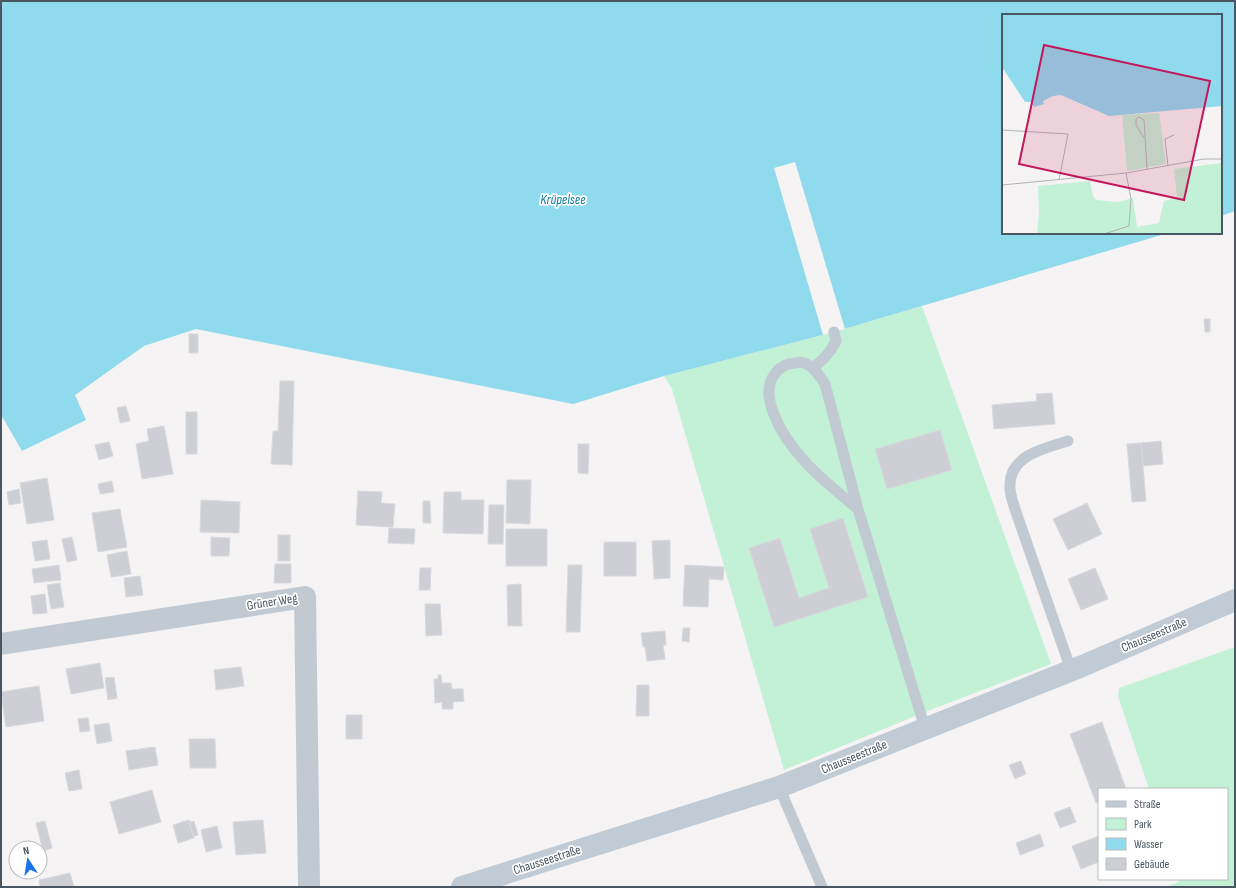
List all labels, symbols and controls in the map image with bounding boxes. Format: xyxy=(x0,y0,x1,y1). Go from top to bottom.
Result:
inset map xyxy=(1002,14,1222,234)
water label: Krüpelsee xyxy=(540,191,586,208)
street label: Grüner Weg xyxy=(246,590,298,614)
street label: Chausseestraße xyxy=(1119,614,1189,656)
street label: Chausseestraße xyxy=(819,737,889,777)
legend xyxy=(1098,788,1228,880)
text: Straße xyxy=(1134,797,1161,812)
text: Park xyxy=(1134,817,1152,832)
text: Wasser xyxy=(1134,837,1163,852)
north arrow xyxy=(8,840,48,880)
street label: Chausseestraße xyxy=(511,842,583,878)
text: N xyxy=(22,844,30,858)
text: Gebäude xyxy=(1134,857,1169,872)

